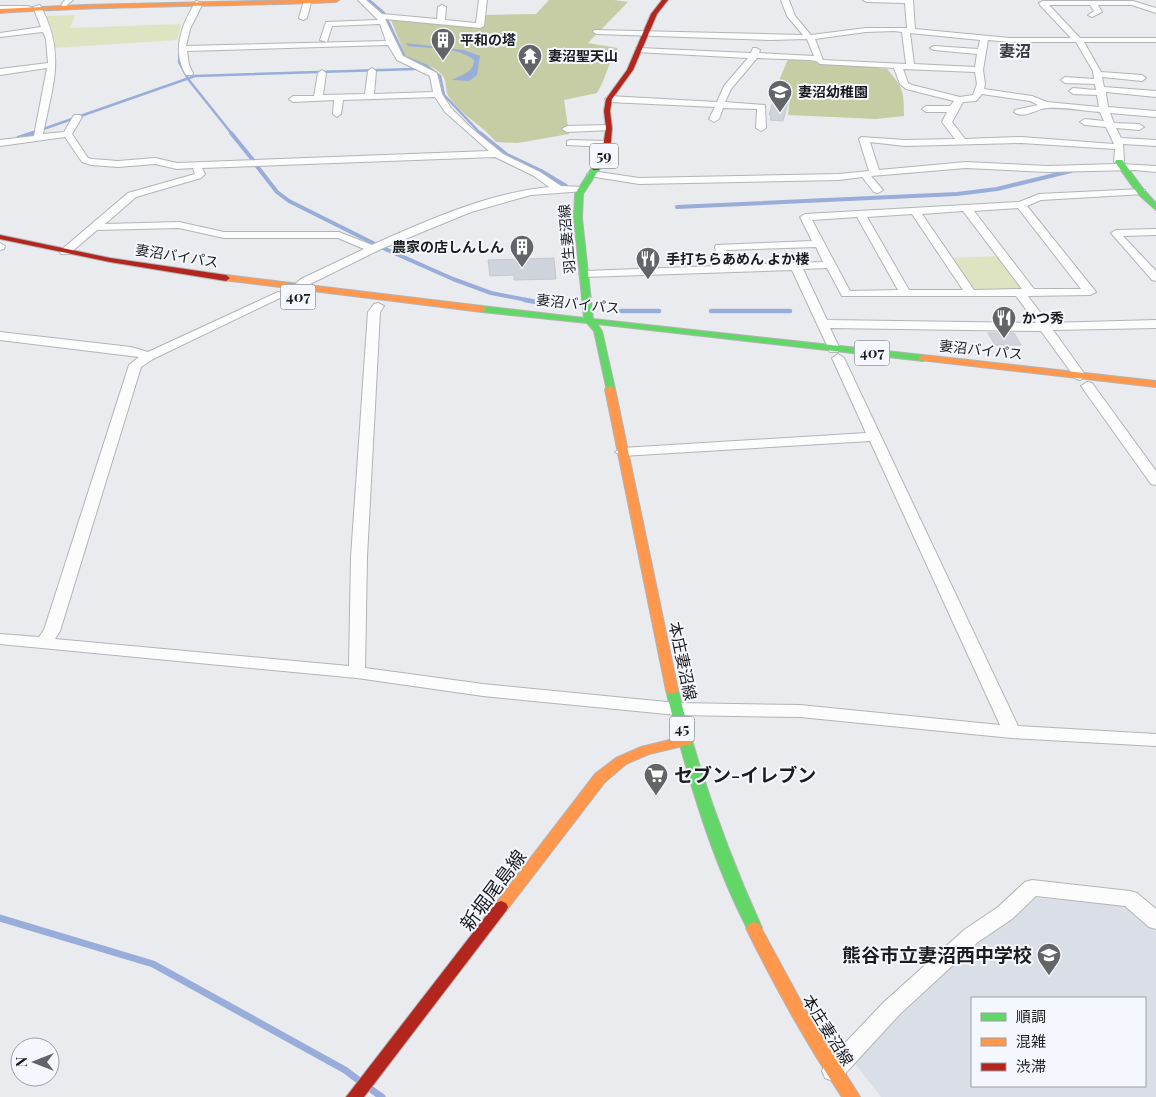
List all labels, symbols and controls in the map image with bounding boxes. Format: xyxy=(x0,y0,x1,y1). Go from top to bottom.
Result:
building icon: 平和の塔 xyxy=(430,27,456,61)
place label: 平和の塔 xyxy=(460,30,516,49)
district label: 妻沼 xyxy=(999,40,1031,61)
temple icon: 妻沼聖天山 xyxy=(517,43,543,77)
place label: 妻沼聖天山 xyxy=(548,46,618,65)
school or university icon: 妻沼幼稚園 xyxy=(767,79,793,113)
place label: 妻沼幼稚園 xyxy=(798,82,868,101)
road number: 59 xyxy=(590,144,618,168)
street label: 羽生妻沼線 xyxy=(554,203,579,275)
building icon: 農家の店しんしん xyxy=(509,234,535,268)
place label: 農家の店しんしん xyxy=(392,237,504,256)
street label: 妻沼バイパス xyxy=(134,240,220,271)
restaurant icon: 手打ちらあめん よか楼 xyxy=(635,246,661,280)
place label: 手打ちらあめん よか楼 xyxy=(666,249,810,268)
road number: 407 xyxy=(280,284,316,310)
street label: 妻沼バイパス xyxy=(535,290,621,317)
restaurant icon: かつ秀 xyxy=(991,305,1017,339)
place label: かつ秀 xyxy=(1022,308,1064,327)
street label: 妻沼バイパス xyxy=(938,336,1024,363)
road number: 407 xyxy=(854,340,890,366)
street label: 本庄妻沼線 xyxy=(665,620,702,702)
road number: 45 xyxy=(670,716,694,742)
place label: セブン-イレブン xyxy=(674,761,816,787)
supermarket icon: セブン-イレブン xyxy=(643,762,669,796)
street label: 新堀尾島線 xyxy=(453,844,531,935)
place label: 熊谷市立妻沼西中学校 xyxy=(842,941,1032,967)
school or university icon: 熊谷市立妻沼西中学校 xyxy=(1036,942,1062,976)
street label: 本庄妻沼線 xyxy=(798,990,859,1069)
legend xyxy=(971,997,1146,1087)
text: 順調 xyxy=(1016,1006,1046,1026)
text: 混雑 xyxy=(1016,1031,1046,1051)
north arrow xyxy=(10,1037,60,1087)
text: 渋滞 xyxy=(1016,1056,1046,1076)
text: N xyxy=(12,1057,31,1067)

